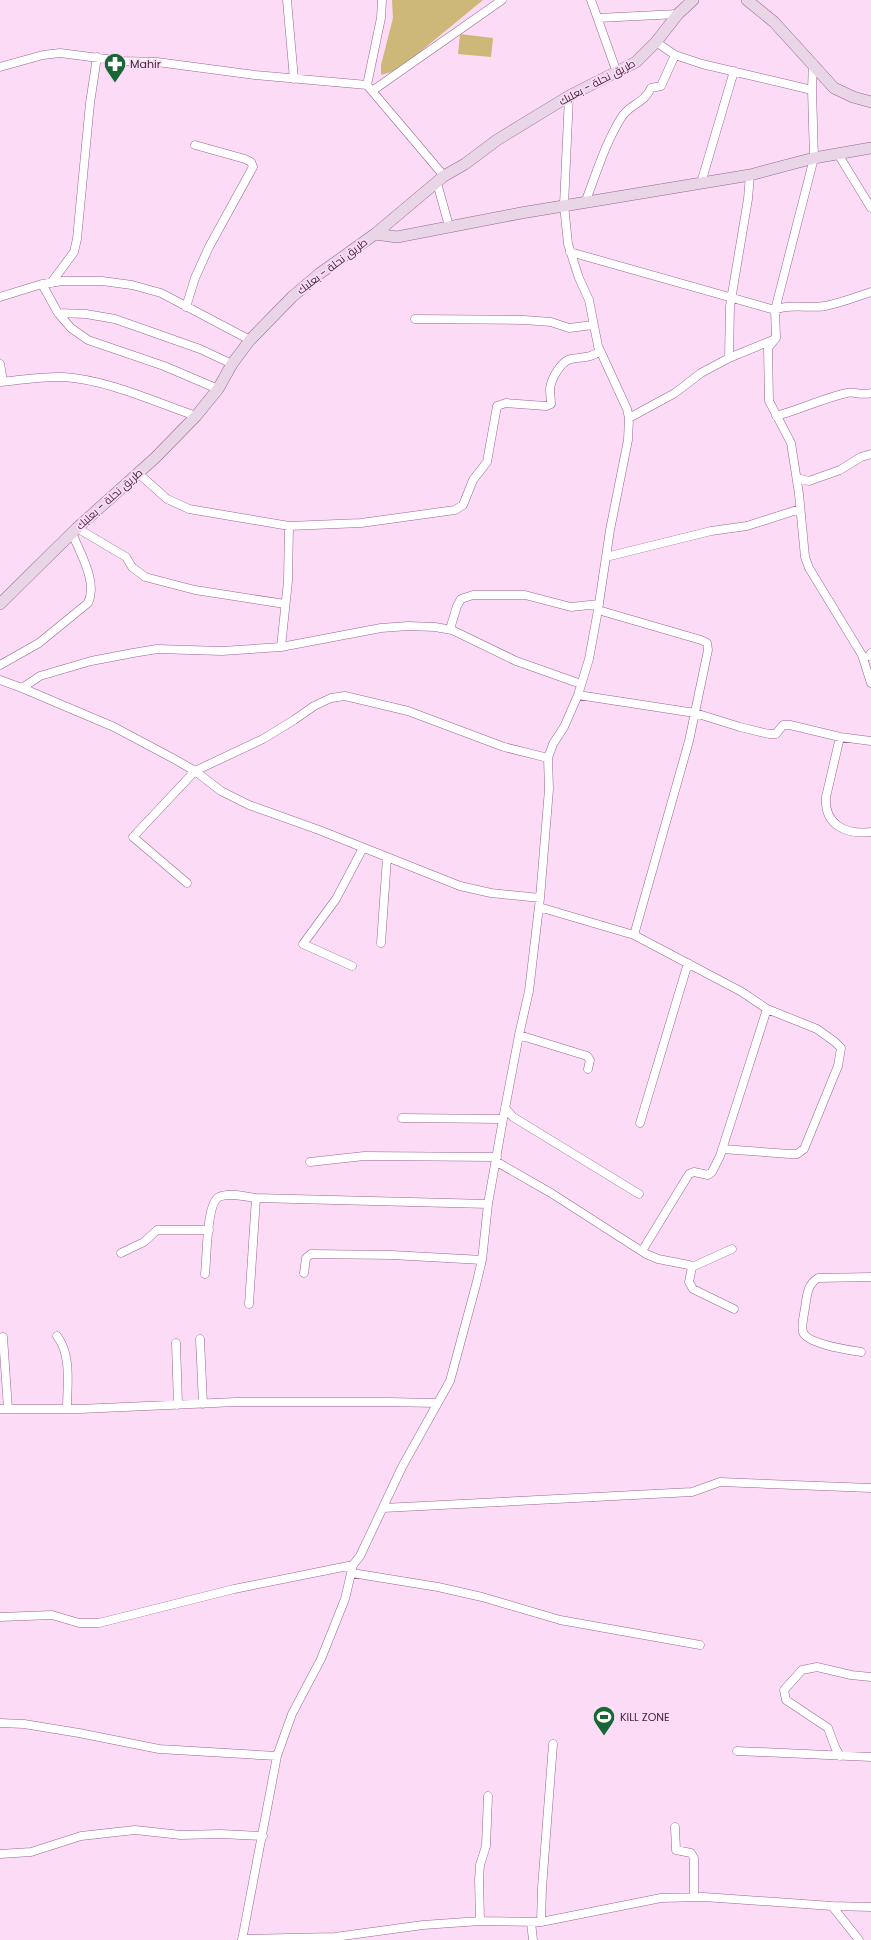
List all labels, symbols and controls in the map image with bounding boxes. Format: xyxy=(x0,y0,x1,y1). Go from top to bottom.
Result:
pharmacy icon: Mahir xyxy=(102,51,128,84)
street label: طريق نحلة - بعلبك xyxy=(556,55,638,109)
place label: Mahir xyxy=(130,56,161,72)
street label: طريق نحلة - بعلبك xyxy=(293,234,371,298)
street label: طريق نحلة - بعلبك xyxy=(72,465,146,533)
sports icon: KILL ZONE xyxy=(591,1704,617,1737)
place label: KILL ZONE xyxy=(620,1709,670,1725)

